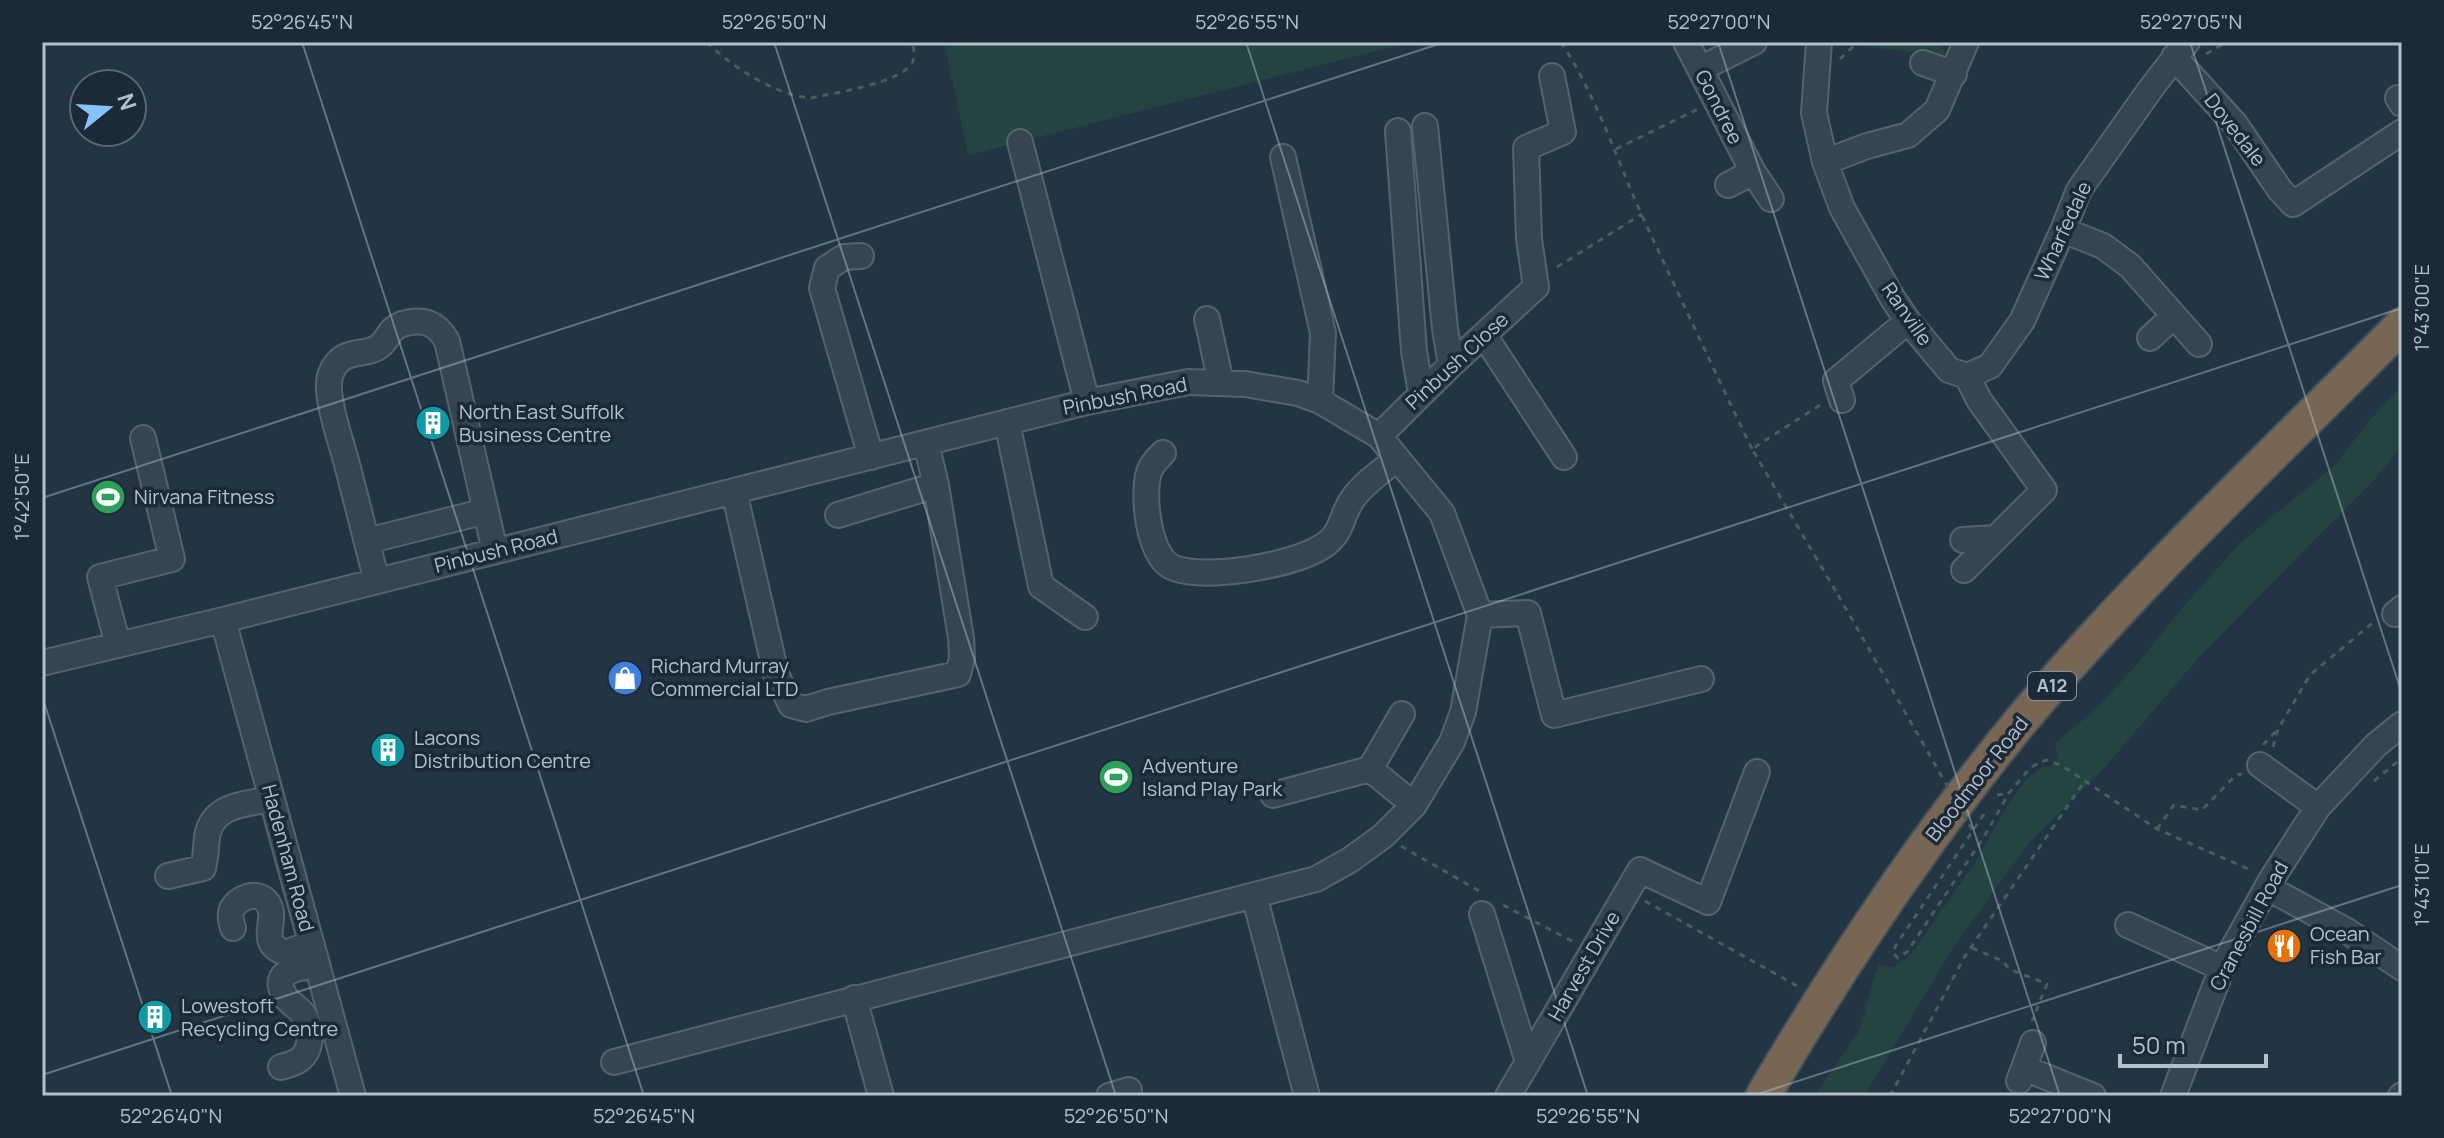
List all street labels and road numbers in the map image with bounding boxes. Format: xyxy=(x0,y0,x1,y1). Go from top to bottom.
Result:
street label: Gondree xyxy=(1689,65,1750,149)
street label: Dovedale xyxy=(2198,88,2272,172)
street label: Wharfedale xyxy=(2028,177,2097,285)
street label: Ranville xyxy=(1876,277,1939,351)
street label: Pinbush Close xyxy=(1399,306,1514,415)
street label: Pinbush Road xyxy=(1060,370,1189,421)
street label: Pinbush Road xyxy=(431,522,560,579)
road number: A12 xyxy=(2028,672,2076,700)
street label: Bloodmoor Road xyxy=(1919,711,2034,847)
street label: Hadenham Road xyxy=(256,781,321,934)
street label: Cranesbill Road xyxy=(2203,856,2294,995)
street label: Harvest Drive xyxy=(1541,906,1626,1026)

